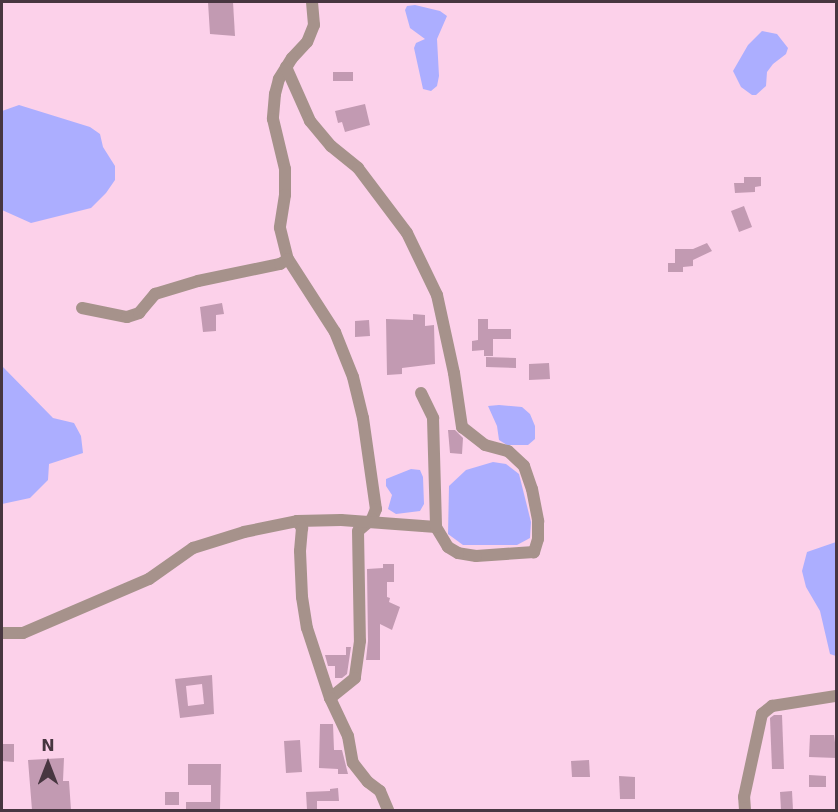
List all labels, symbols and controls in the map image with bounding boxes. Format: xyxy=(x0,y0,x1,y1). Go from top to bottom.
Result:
north arrow xyxy=(18,734,78,794)
text: N xyxy=(41,736,55,755)

